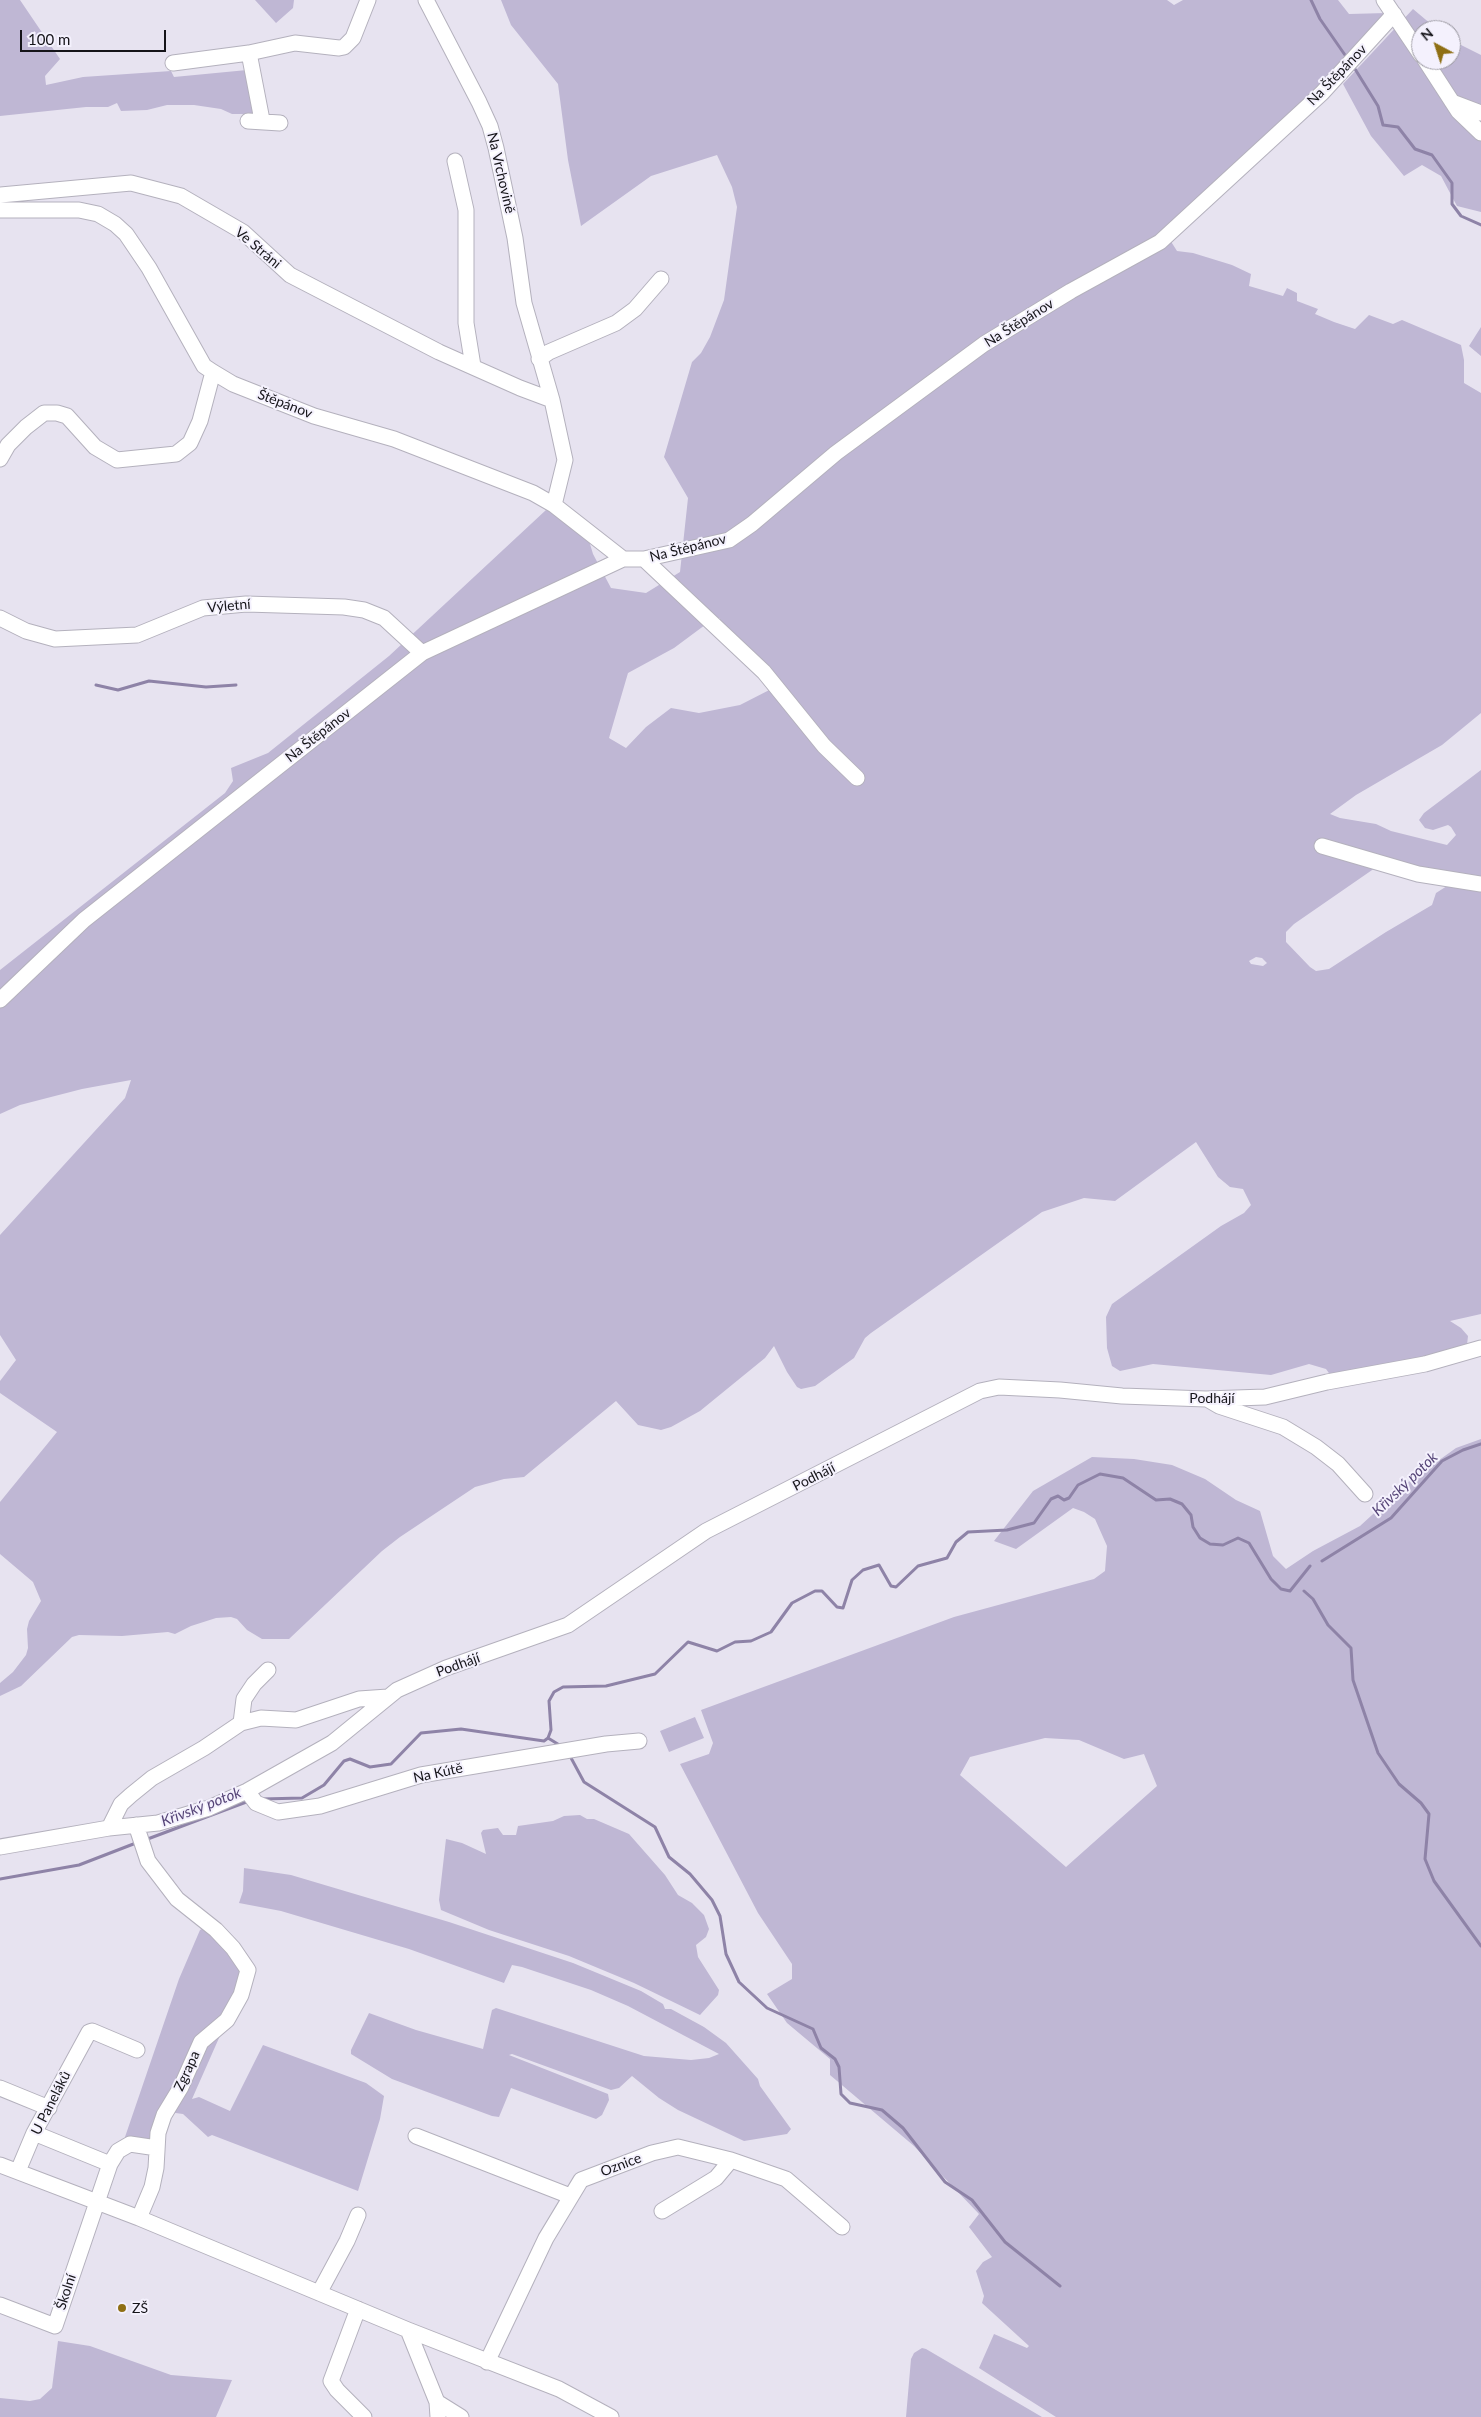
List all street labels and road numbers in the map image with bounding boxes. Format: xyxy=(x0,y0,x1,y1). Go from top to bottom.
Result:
street label: Na Štěpánov xyxy=(1304,41,1370,109)
street label: Na Vrchovině xyxy=(484,131,518,215)
street label: Ve Stráni xyxy=(232,224,284,272)
street label: Na Štěpánov xyxy=(981,295,1057,351)
street label: Štěpánov xyxy=(255,386,315,422)
street label: Na Štěpánov xyxy=(648,530,728,566)
street label: Výletní xyxy=(207,596,251,616)
street label: Na Štěpánov xyxy=(282,704,354,766)
street label: Podhájí xyxy=(1189,1390,1235,1406)
street label: Podhájí xyxy=(790,1459,838,1495)
street label: Podhájí xyxy=(434,1649,482,1681)
street label: Na Kútě xyxy=(412,1760,464,1786)
street label: Zgrapa xyxy=(170,2048,204,2094)
street label: U Paneláků xyxy=(28,2068,74,2138)
street label: Oznice xyxy=(598,2150,644,2180)
street label: Školní xyxy=(52,2272,80,2312)

